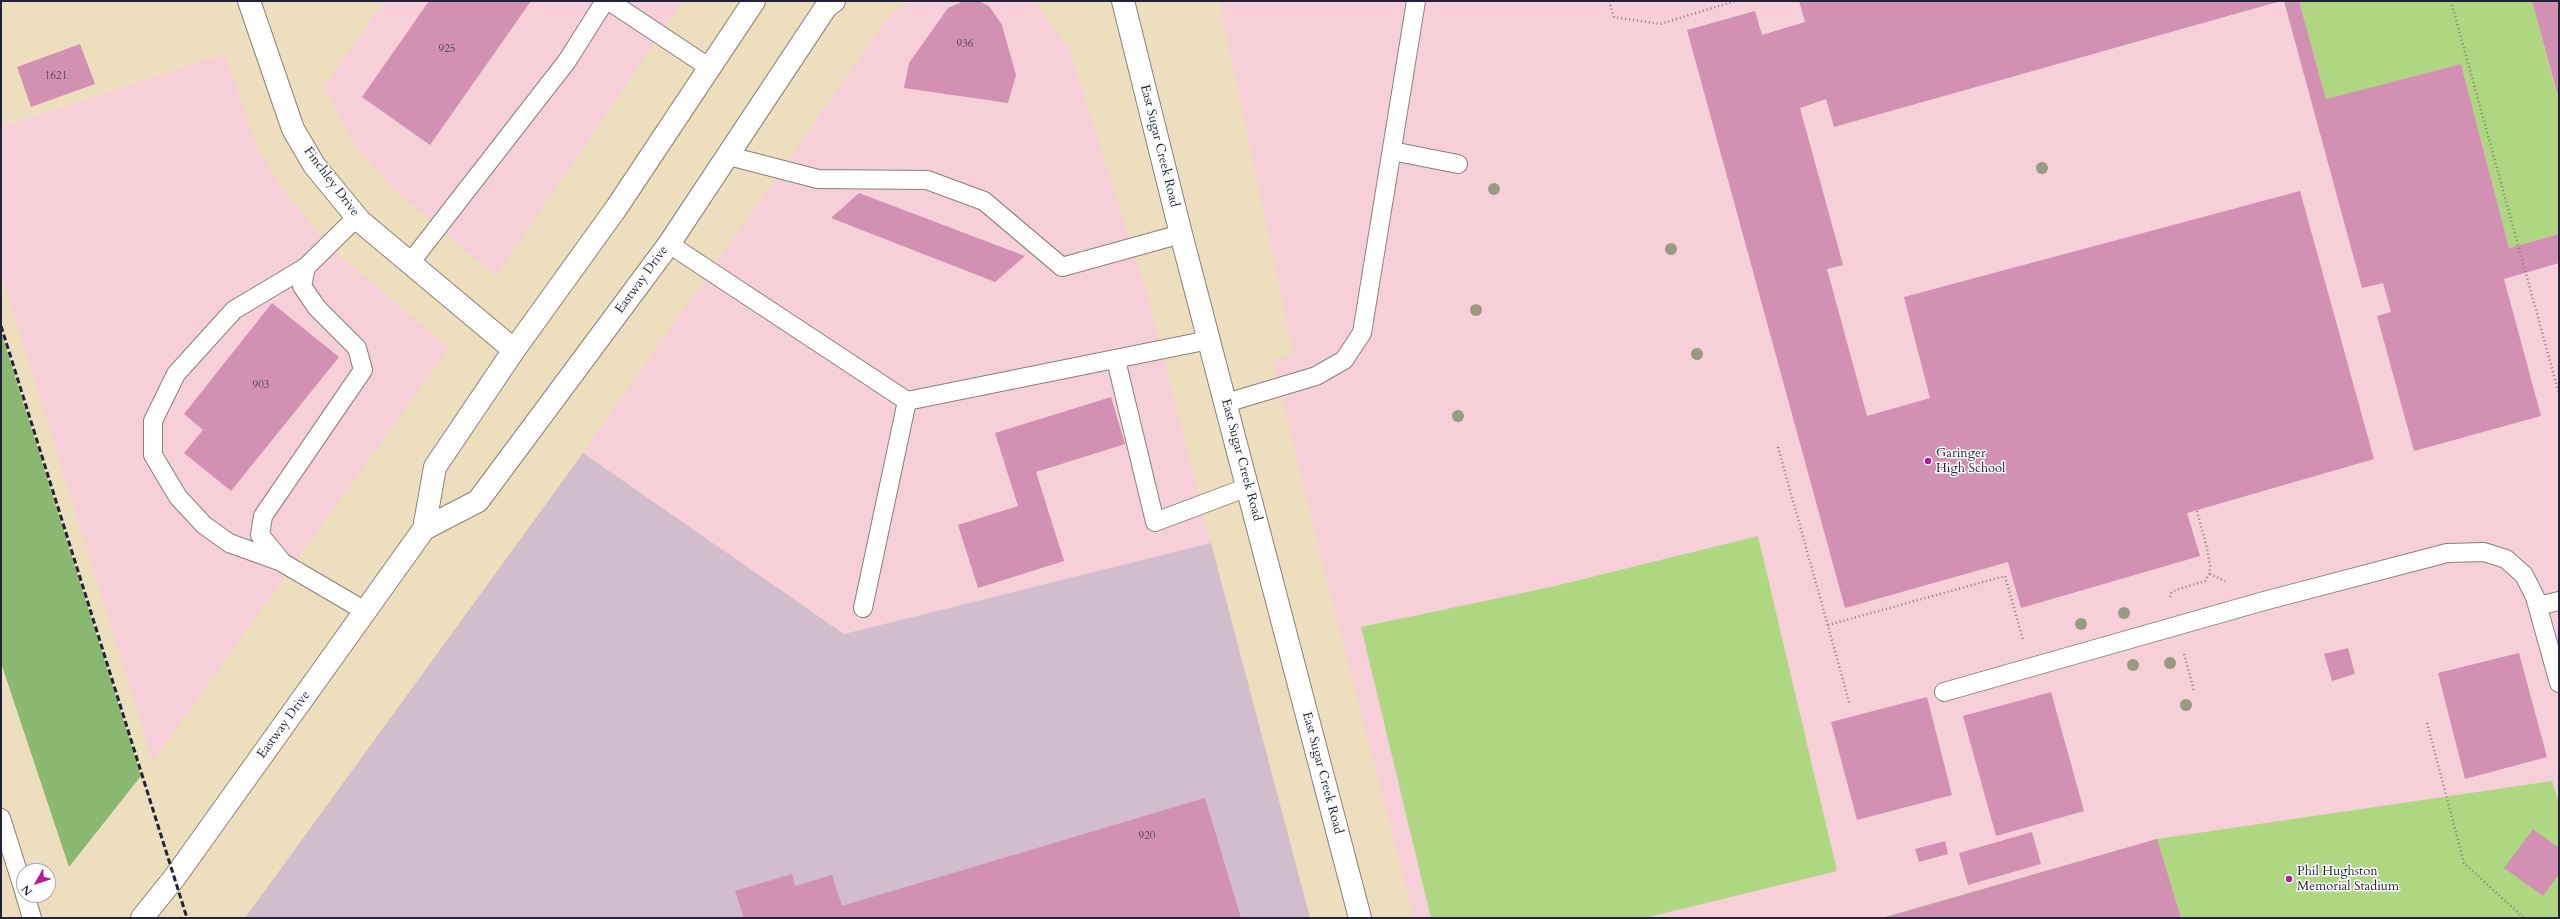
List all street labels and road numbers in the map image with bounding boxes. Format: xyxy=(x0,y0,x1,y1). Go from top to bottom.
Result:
street label: East Sugar Creek Road xyxy=(1136,83,1182,209)
street label: Finchley Drive xyxy=(300,144,362,220)
street label: Eastway Drive xyxy=(612,243,672,317)
street label: East Sugar Creek Road xyxy=(1217,397,1265,523)
street label: Eastway Drive xyxy=(254,688,314,762)
street label: East Sugar Creek Road xyxy=(1298,710,1346,836)

